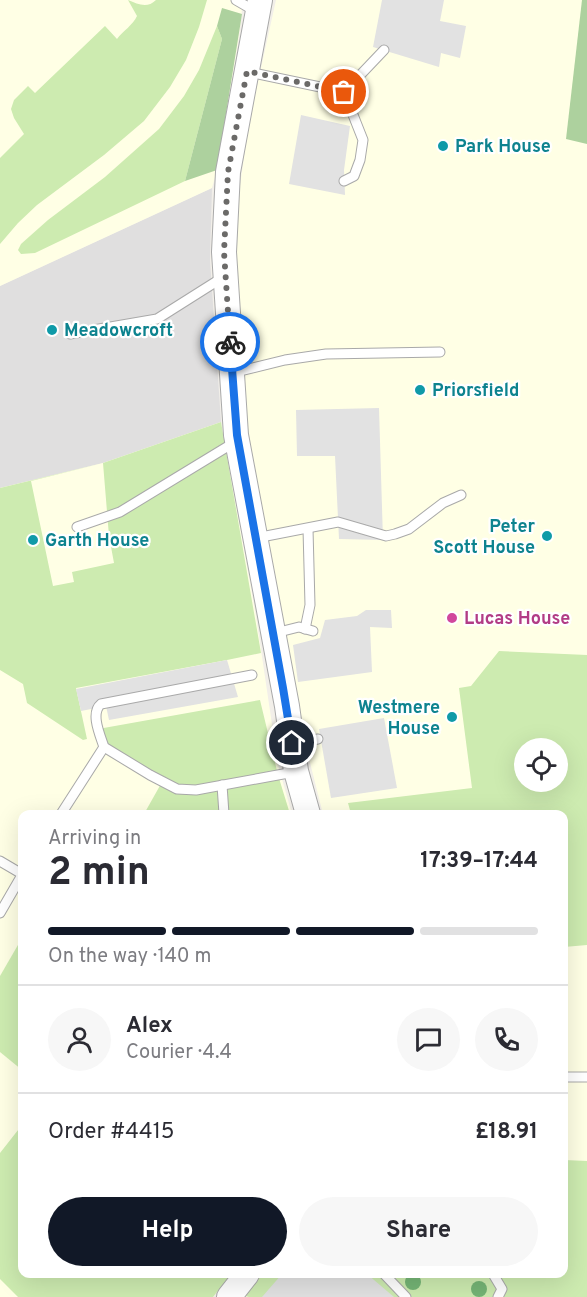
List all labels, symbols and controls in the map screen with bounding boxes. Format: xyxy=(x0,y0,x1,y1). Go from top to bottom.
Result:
pin xyxy=(318,66,369,117)
icon: bag xyxy=(327,75,360,108)
place label: Park House xyxy=(455,136,551,159)
marker: Park House xyxy=(436,139,450,153)
courier xyxy=(200,312,260,372)
place label: Meadowcroft xyxy=(64,320,173,343)
marker: Meadowcroft xyxy=(45,323,59,337)
icon: bike xyxy=(214,326,247,359)
place label: Priorsfield xyxy=(432,380,519,403)
marker: Priorsfield xyxy=(413,383,427,397)
place label: Peter Scott House xyxy=(433,516,536,560)
marker: Peter Scott House xyxy=(540,529,554,543)
place label: Garth House xyxy=(45,530,149,553)
marker: Garth House xyxy=(26,533,40,547)
place label: Lucas House xyxy=(464,608,570,631)
marker: Lucas House xyxy=(445,611,459,625)
place label: Westmere House xyxy=(358,697,440,741)
marker: Westmere House xyxy=(445,710,459,724)
pin xyxy=(266,717,317,768)
icon: home xyxy=(275,726,308,759)
map controls xyxy=(514,738,568,792)
button: locate xyxy=(514,738,568,792)
text: Arriving in xyxy=(48,826,141,852)
text: 17:39–17:44 xyxy=(420,848,538,875)
text: 2 min xyxy=(48,850,150,899)
text: On the way · 140 m xyxy=(48,944,211,970)
button: person xyxy=(48,1008,111,1071)
button: chat xyxy=(397,1008,460,1071)
button: phone xyxy=(475,1008,538,1071)
text: Alex xyxy=(126,1013,173,1040)
text: Courier · 4.4 xyxy=(126,1040,232,1066)
text: Order #4415 xyxy=(48,1119,175,1146)
text: £18.91 xyxy=(475,1119,538,1146)
button: Help xyxy=(48,1197,287,1266)
button: Share xyxy=(299,1197,538,1266)

